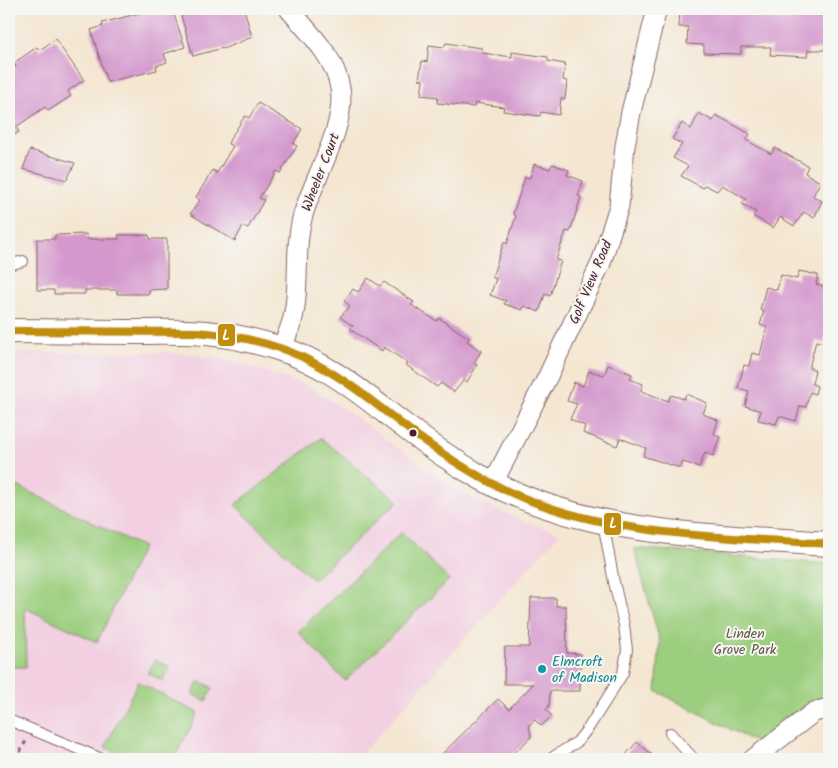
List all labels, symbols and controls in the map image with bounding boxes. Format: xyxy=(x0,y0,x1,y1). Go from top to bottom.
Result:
street label: Wheeler Court xyxy=(296,129,346,215)
street label: Golf View Road xyxy=(563,236,619,328)
line badge: L xyxy=(217,323,236,347)
text: L xyxy=(222,325,230,347)
unlabelled marker xyxy=(408,428,418,438)
line badge: L xyxy=(603,512,622,536)
text: L xyxy=(609,513,617,535)
park label: Linden Grove Park xyxy=(714,623,777,661)
place label: Elmcroft of Madison xyxy=(552,651,617,689)
marker: Elmcroft of Madison xyxy=(536,663,548,675)

